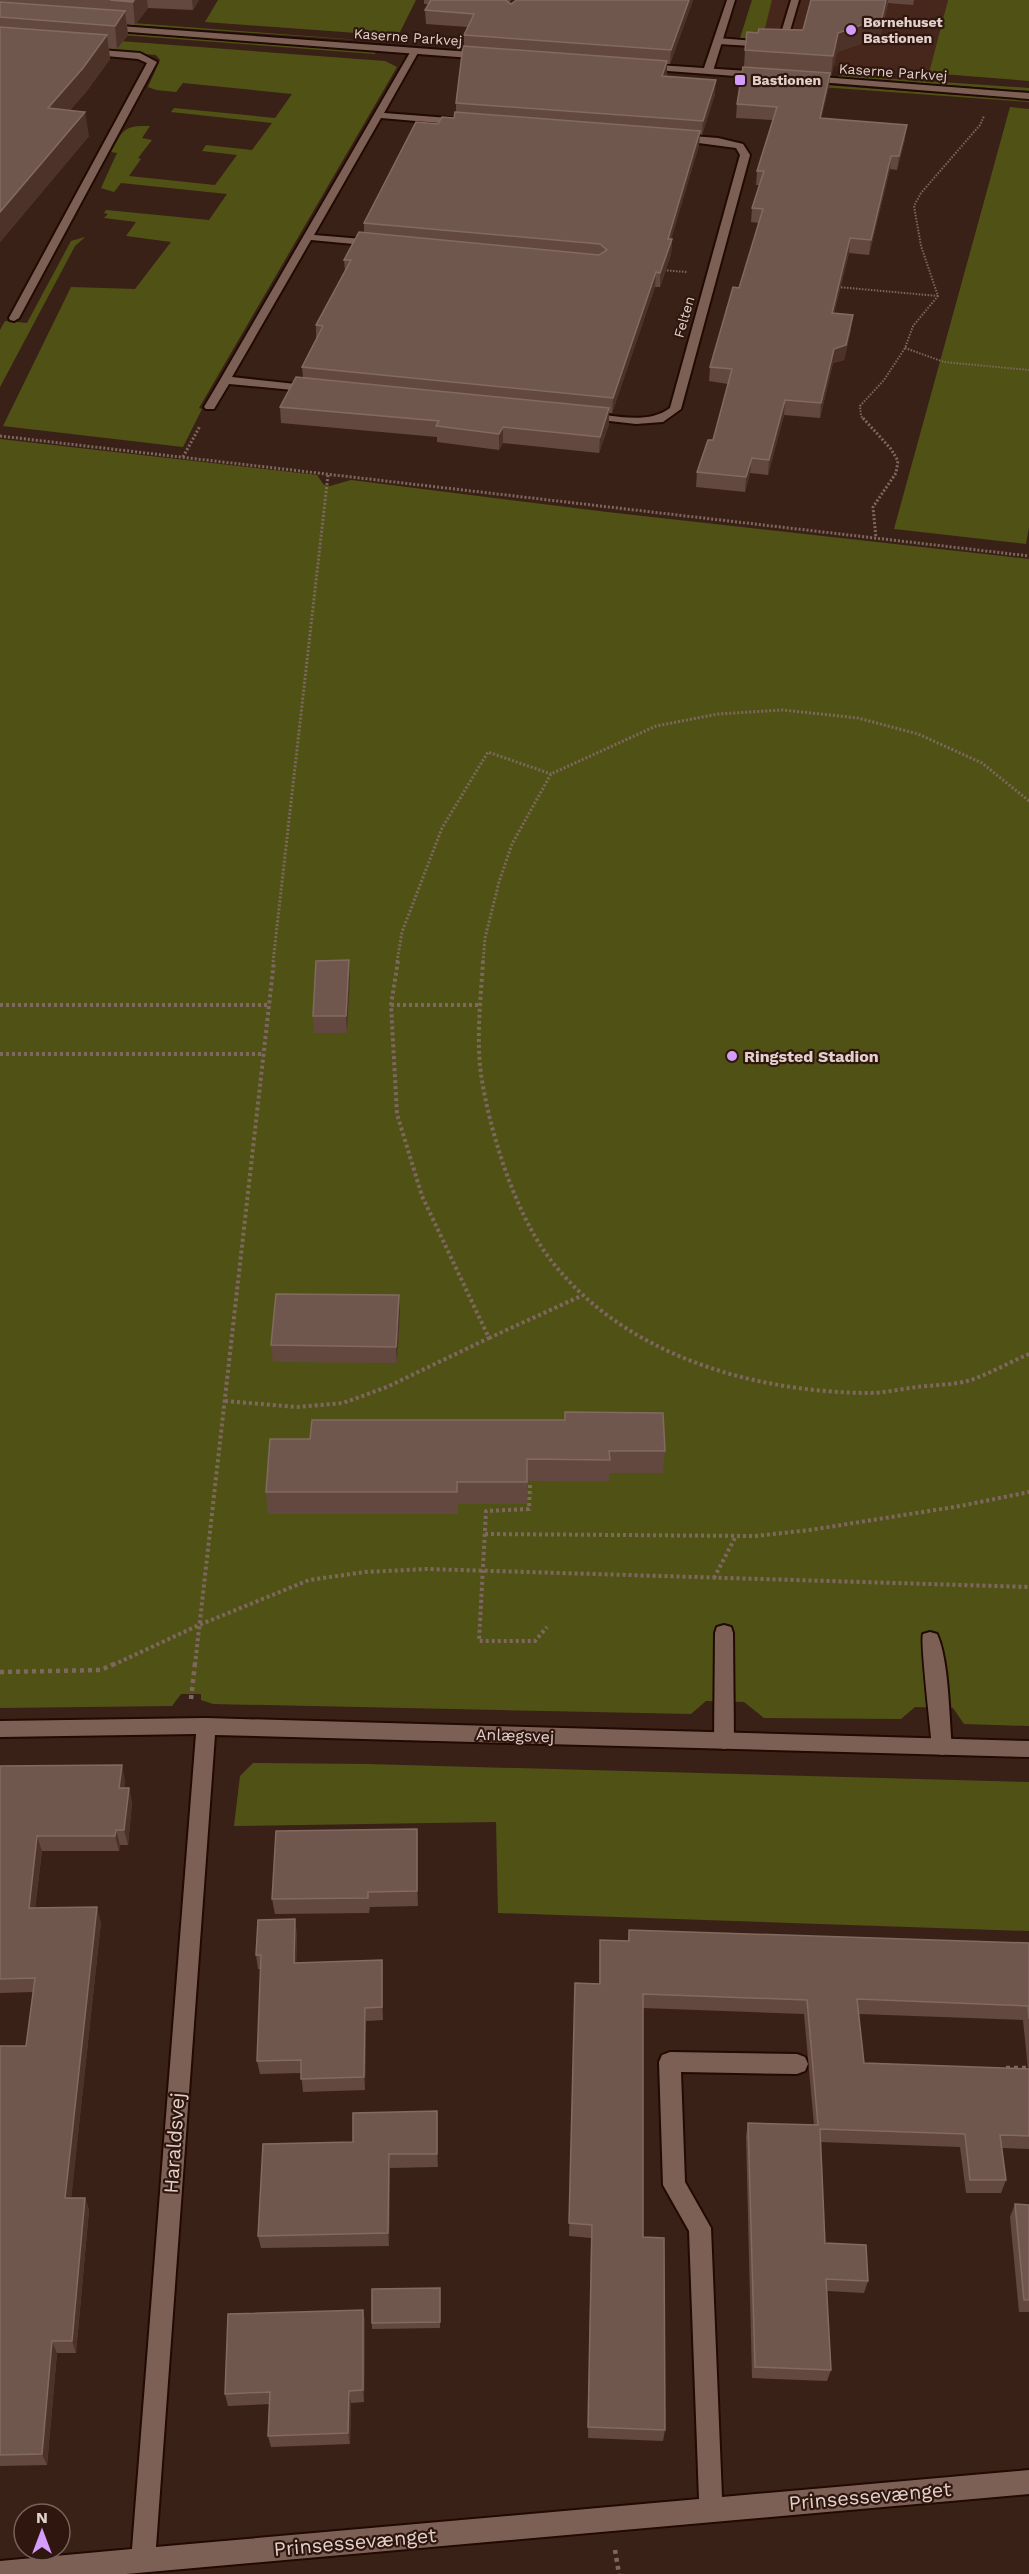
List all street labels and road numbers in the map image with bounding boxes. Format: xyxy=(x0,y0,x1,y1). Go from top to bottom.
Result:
street label: Kaserne Parkvej xyxy=(353,25,463,49)
street label: Kaserne Parkvej xyxy=(838,60,948,84)
street label: Felten xyxy=(670,294,698,340)
street label: Anlægsvej xyxy=(476,1725,554,1746)
street label: Haraldsvej xyxy=(158,2092,190,2194)
street label: Prinsessevænget xyxy=(788,2477,953,2515)
street label: Prinsessevænget xyxy=(273,2523,438,2561)

